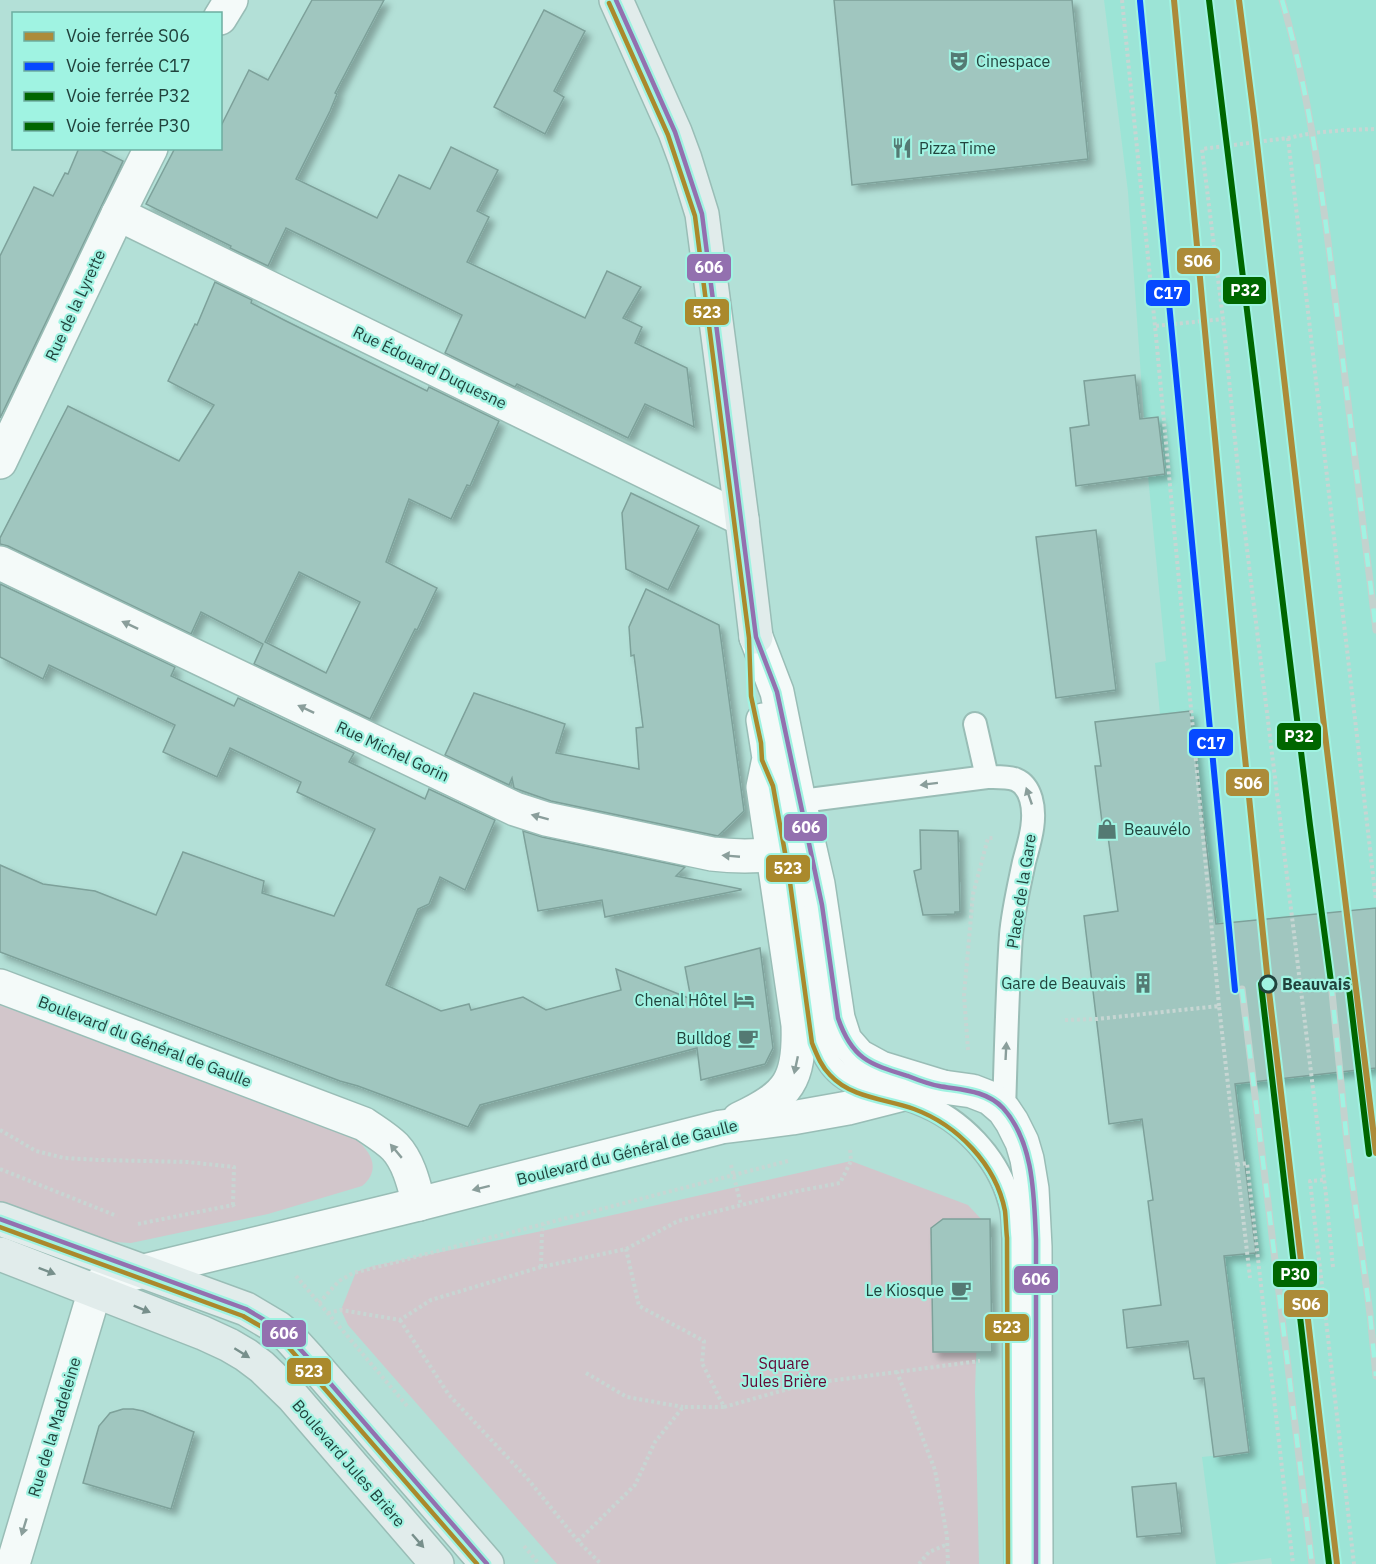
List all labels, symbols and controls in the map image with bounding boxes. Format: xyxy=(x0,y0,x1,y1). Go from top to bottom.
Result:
legend xyxy=(12,12,222,150)
text: Voie ferrée S06 xyxy=(66,24,190,47)
theatre icon: Cinespace xyxy=(947,49,971,73)
place label: Cinespace xyxy=(976,51,1050,71)
text: Voie ferrée C17 xyxy=(66,54,191,77)
text: Voie ferrée P32 xyxy=(66,84,190,107)
text: Voie ferrée P30 xyxy=(66,114,190,137)
restaurant icon: Pizza Time xyxy=(890,136,914,160)
place label: Pizza Time xyxy=(919,138,996,158)
street label: Rue de la Lyrette xyxy=(41,246,110,364)
line badge: S06 xyxy=(1176,247,1221,275)
text: S06 xyxy=(1183,251,1213,271)
line badge: 606 xyxy=(686,253,732,282)
text: 606 xyxy=(695,257,724,277)
line badge: P32 xyxy=(1222,276,1267,305)
line badge: C17 xyxy=(1145,279,1191,307)
text: P32 xyxy=(1230,280,1260,300)
text: C17 xyxy=(1153,283,1183,303)
line badge: 523 xyxy=(684,298,730,326)
text: 523 xyxy=(693,302,721,322)
street label: Rue Édouard Duquesne xyxy=(350,320,511,413)
one-way arrow xyxy=(121,621,138,630)
one-way arrow xyxy=(297,704,314,714)
street label: Rue Michel Gorin xyxy=(334,716,452,786)
line badge: P32 xyxy=(1276,722,1322,751)
text: P32 xyxy=(1284,726,1314,746)
line badge: C17 xyxy=(1188,728,1234,757)
text: C17 xyxy=(1196,733,1226,753)
line badge: S06 xyxy=(1225,768,1270,797)
text: S06 xyxy=(1233,773,1263,793)
one-way arrow xyxy=(919,779,938,789)
one-way arrow xyxy=(1023,787,1033,805)
one-way arrow xyxy=(531,812,549,822)
line badge: 606 xyxy=(783,813,828,842)
text: 606 xyxy=(792,817,821,837)
shop icon: Beauvélo xyxy=(1095,817,1119,841)
place label: Beauvélo xyxy=(1124,819,1191,839)
street label: Place de la Gare xyxy=(1002,832,1040,950)
one-way arrow xyxy=(721,851,740,861)
line badge: 523 xyxy=(765,854,811,883)
text: 523 xyxy=(774,858,802,878)
building icon: Gare de Beauvais xyxy=(1131,971,1155,995)
place label: Gare de Beauvais xyxy=(1001,973,1126,993)
place label: Beauvais xyxy=(1282,974,1351,994)
marker: Beauvais xyxy=(1259,975,1277,993)
hotel icon: Chenal Hôtel xyxy=(732,988,756,1012)
place label: Chenal Hôtel xyxy=(634,990,727,1010)
street label: Boulevard du Général de Gaulle xyxy=(35,991,255,1091)
cafe icon: Bulldog xyxy=(736,1026,760,1050)
place label: Bulldog xyxy=(676,1028,732,1048)
one-way arrow xyxy=(1001,1042,1011,1061)
one-way arrow xyxy=(791,1056,800,1075)
street label: Boulevard du Général de Gaulle xyxy=(514,1115,740,1189)
one-way arrow xyxy=(390,1143,403,1159)
one-way arrow xyxy=(472,1184,490,1194)
line badge: P30 xyxy=(1272,1260,1318,1288)
text: P30 xyxy=(1280,1264,1310,1284)
line badge: 606 xyxy=(1013,1265,1059,1294)
one-way arrow xyxy=(39,1267,57,1277)
text: 606 xyxy=(1022,1269,1051,1289)
cafe icon: Le Kiosque xyxy=(949,1278,973,1302)
place label: Le Kiosque xyxy=(866,1280,944,1300)
line badge: S06 xyxy=(1283,1289,1329,1318)
text: S06 xyxy=(1291,1294,1321,1314)
one-way arrow xyxy=(133,1305,151,1314)
line badge: 523 xyxy=(984,1313,1030,1342)
text: 523 xyxy=(993,1317,1021,1337)
line badge: 606 xyxy=(261,1319,307,1348)
text: 606 xyxy=(270,1323,299,1343)
one-way arrow xyxy=(234,1348,250,1359)
park label: Square Jules Brière xyxy=(741,1353,827,1391)
street label: Rue de la Madeleine xyxy=(23,1355,85,1499)
line badge: 523 xyxy=(286,1357,332,1385)
text: 523 xyxy=(295,1361,323,1381)
street label: Boulevard Jules Brière xyxy=(288,1395,410,1531)
one-way arrow xyxy=(19,1518,28,1536)
one-way arrow xyxy=(411,1533,424,1549)

